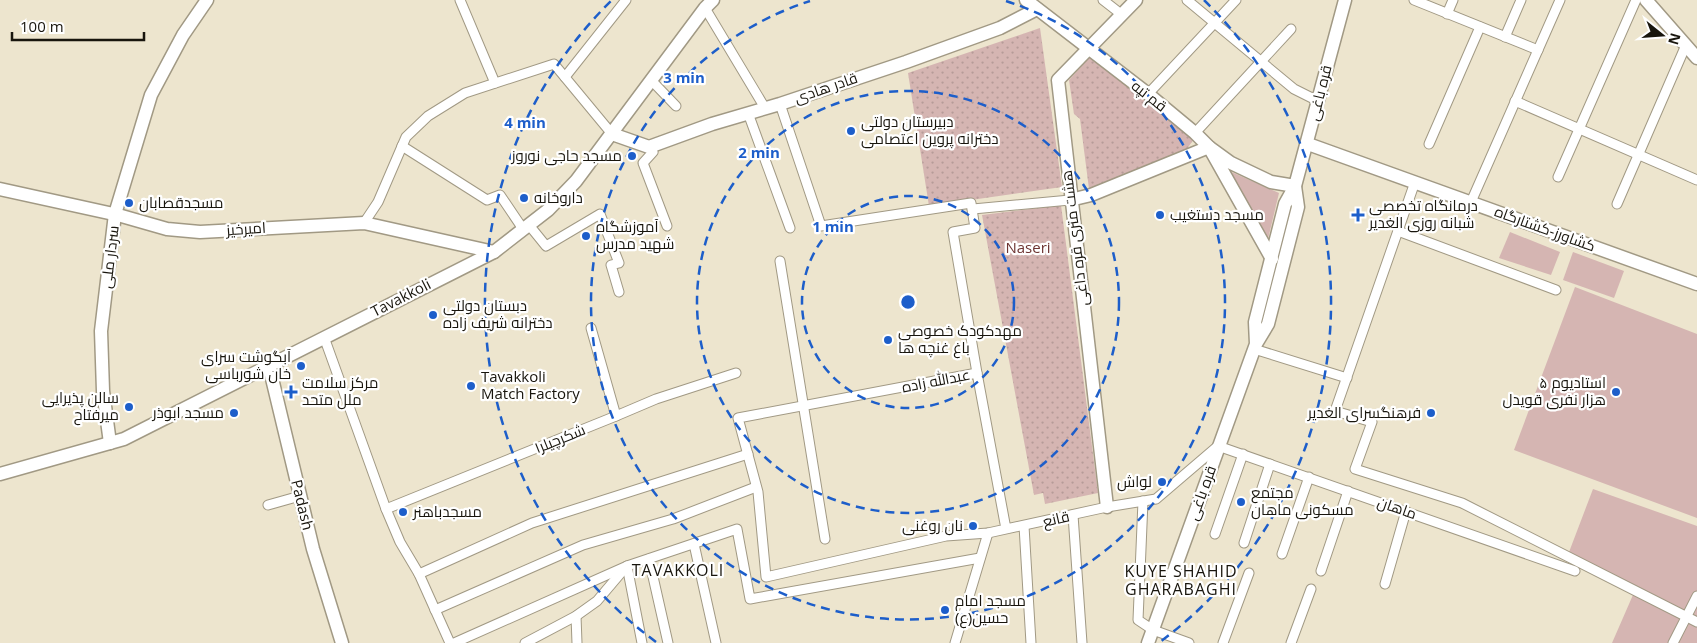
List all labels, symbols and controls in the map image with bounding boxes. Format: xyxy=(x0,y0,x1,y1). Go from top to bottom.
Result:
scale bar xyxy=(12,10,145,42)
north arrow xyxy=(1637,10,1687,60)
text: 100 m xyxy=(20,16,64,36)
text: N xyxy=(1664,31,1686,47)
street label: قره باغی xyxy=(1302,63,1337,123)
text: 3 min xyxy=(663,67,705,87)
street label: قادر هادی xyxy=(791,67,860,108)
street label: قم تپه xyxy=(1127,75,1172,116)
place label: دبیرستان دولتی دخترانه پروین اعتصامی xyxy=(861,111,999,149)
text: 4 min xyxy=(504,112,546,132)
marker: دبیرستان دولتی دخترانه پروین اعتصامی xyxy=(845,125,857,137)
text: 2 min xyxy=(738,142,780,162)
place label: مسجد حاجی نوروز xyxy=(511,145,622,166)
marker: مسجد حاجی نوروز xyxy=(626,150,638,162)
street label: هشت متری قره داغی xyxy=(1056,169,1093,307)
place label: داروخانه xyxy=(534,187,583,207)
place label: مسجدقصابان xyxy=(139,192,223,213)
marker: داروخانه xyxy=(518,192,530,204)
place label: درمانگاه تخصصی شبانه روزی الغدیر xyxy=(1368,195,1478,233)
marker: مسجدقصابان xyxy=(123,197,135,209)
street label: کشاورز-کشتارگاه xyxy=(1492,201,1599,256)
place label: مسجد دستغیب xyxy=(1170,204,1264,224)
marker: درمانگاه تخصصی شبانه روزی الغدیر xyxy=(1351,208,1365,222)
marker: مسجد دستغیب xyxy=(1154,209,1166,221)
place label: آموزشگاه شهید مدرس xyxy=(596,216,674,254)
text: 1 min xyxy=(812,216,854,236)
street label: امیرخیز xyxy=(224,217,266,239)
street label: سردار ملی xyxy=(95,224,124,290)
marker: آموزشگاه شهید مدرس xyxy=(580,230,592,242)
park label: Naseri xyxy=(1005,237,1051,257)
street label: Tavakkoli xyxy=(367,273,434,321)
centre of rings xyxy=(899,293,917,311)
place label: دبستان دولتی دخترانه شریف زاده xyxy=(443,295,552,332)
marker: دبستان دولتی دخترانه شریف زاده xyxy=(427,309,439,321)
place label: مهدکودک خصوصی باغ غنچه ها xyxy=(898,320,1022,359)
marker: مهدکودک خصوصی باغ غنچه ها xyxy=(882,334,894,346)
place label: آبگوشت سرای خان شورباسی xyxy=(201,346,291,384)
marker: آبگوشت سرای خان شورباسی xyxy=(295,360,307,372)
street label: عبدالله زاده xyxy=(900,364,972,396)
place label: Tavakkoli Match Factory xyxy=(481,366,580,403)
place label: مرکز سلامت ملل متحد xyxy=(302,372,378,410)
place label: استادیوم ۵ هزار نفری قویدل xyxy=(1502,372,1606,410)
marker: Tavakkoli Match Factory xyxy=(465,380,477,392)
marker: مرکز سلامت ملل متحد xyxy=(284,385,298,399)
marker: استادیوم ۵ هزار نفری قویدل xyxy=(1610,386,1622,398)
place label: سالن پذیرایی میرفتاح xyxy=(42,387,119,426)
marker: سالن پذیرایی میرفتاح xyxy=(123,401,135,413)
place label: مسجد ابوذر xyxy=(152,402,224,422)
place label: فرهنگسرای الغدیر xyxy=(1307,402,1421,423)
marker: مسجد ابوذر xyxy=(228,407,240,419)
marker: فرهنگسرای الغدیر xyxy=(1425,407,1437,419)
street label: شکرچیلر۱ xyxy=(531,419,588,458)
street label: قره باغی xyxy=(1182,463,1221,523)
place label: لواش xyxy=(1117,471,1152,492)
marker: لواش xyxy=(1156,476,1168,488)
street label: Padash xyxy=(287,477,319,532)
place label: مجتمع مسکونی ماهان xyxy=(1251,482,1354,520)
street label: ماهان xyxy=(1375,491,1420,524)
marker: مجتمع مسکونی ماهان xyxy=(1235,496,1247,508)
place label: مسجدباهنر xyxy=(412,501,482,521)
street label: قانع xyxy=(1040,505,1072,533)
marker: مسجدباهنر xyxy=(397,506,409,518)
place label: نان روغنی xyxy=(902,515,963,536)
marker: نان روغنی xyxy=(967,520,979,532)
district label: TAVAKKOLI xyxy=(632,559,724,581)
district label: KUYE SHAHID GHARABAGHI xyxy=(1124,560,1238,600)
place label: مسجد امام حسین(ع) xyxy=(955,590,1026,629)
marker: مسجد امام حسین(ع) xyxy=(939,604,951,616)

